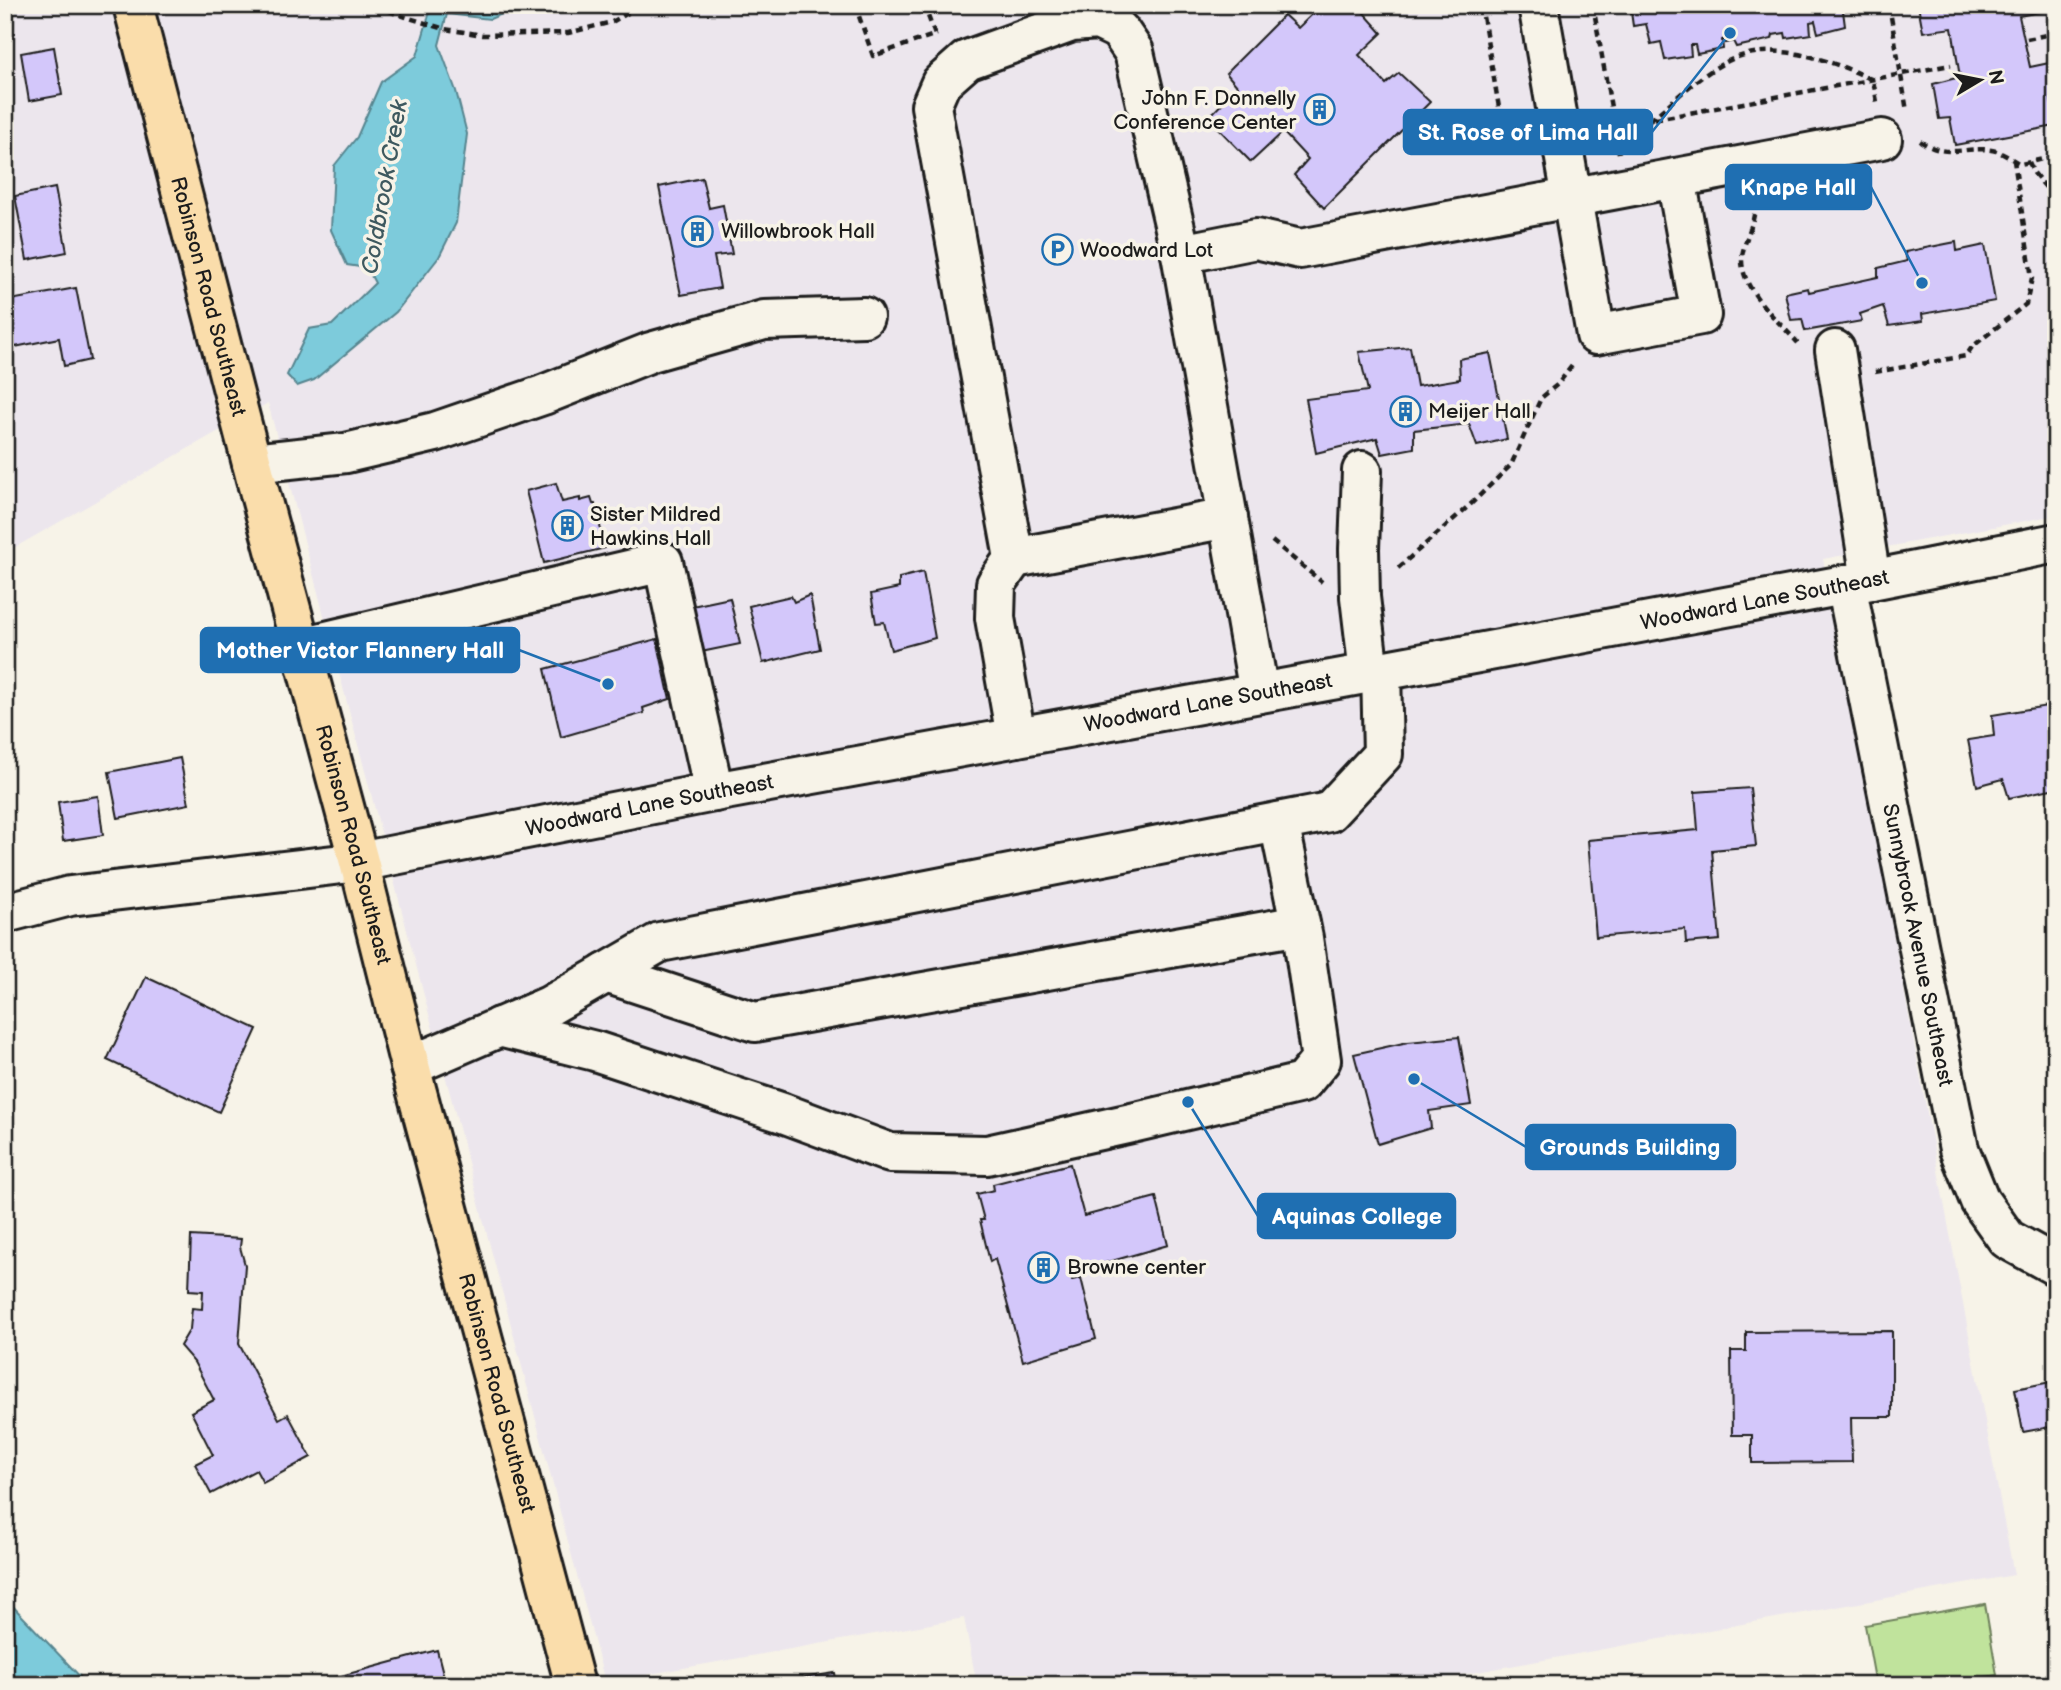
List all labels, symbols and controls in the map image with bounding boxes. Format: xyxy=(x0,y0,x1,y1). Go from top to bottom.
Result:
north arrow xyxy=(1946,46,2016,116)
text: N xyxy=(1983,68,2008,86)
place label: John F. Donnelly Conference Center xyxy=(1113,86,1297,135)
building icon: John F. Donnelly Conference Center xyxy=(1302,93,1336,127)
water label: Coldbrook Creek xyxy=(356,97,414,276)
callout: St. Rose of Lima Hall xyxy=(1404,110,1652,154)
text: St. Rose of Lima Hall xyxy=(1418,119,1638,147)
callout: Knape Hall xyxy=(1726,165,1871,209)
street label: Robinson Road Southeast xyxy=(165,174,251,420)
text: Knape Hall xyxy=(1740,174,1856,202)
building icon: Willowbrook Hall xyxy=(681,214,715,248)
place label: Willowbrook Hall xyxy=(721,219,875,244)
parking icon: Woodward Lot xyxy=(1040,233,1074,267)
place label: Woodward Lot xyxy=(1080,238,1214,263)
building icon: Meijer Hall xyxy=(1388,394,1422,428)
place label: Meijer Hall xyxy=(1428,399,1531,424)
place label: Sister Mildred Hawkins Hall xyxy=(590,502,721,551)
building icon: Sister Mildred Hawkins Hall xyxy=(550,509,584,543)
street label: Woodward Lane Southeast xyxy=(1638,565,1892,636)
callout: Mother Victor Flannery Hall xyxy=(201,628,519,672)
text: Mother Victor Flannery Hall xyxy=(216,637,504,665)
street label: Woodward Lane Southeast xyxy=(1082,668,1335,738)
street label: Robinson Road Southeast xyxy=(310,722,396,968)
street label: Woodward Lane Southeast xyxy=(523,769,776,842)
street label: Sunnybrook Avenue Southeast xyxy=(1877,801,1958,1089)
callout: Grounds Building xyxy=(1526,1125,1735,1169)
text: Grounds Building xyxy=(1540,1134,1720,1162)
callout: Aquinas College xyxy=(1258,1194,1455,1238)
text: Aquinas College xyxy=(1271,1203,1442,1231)
building icon: Browne center xyxy=(1027,1250,1061,1284)
place label: Browne center xyxy=(1067,1255,1206,1280)
street label: Robinson Road Southeast xyxy=(453,1271,541,1516)

